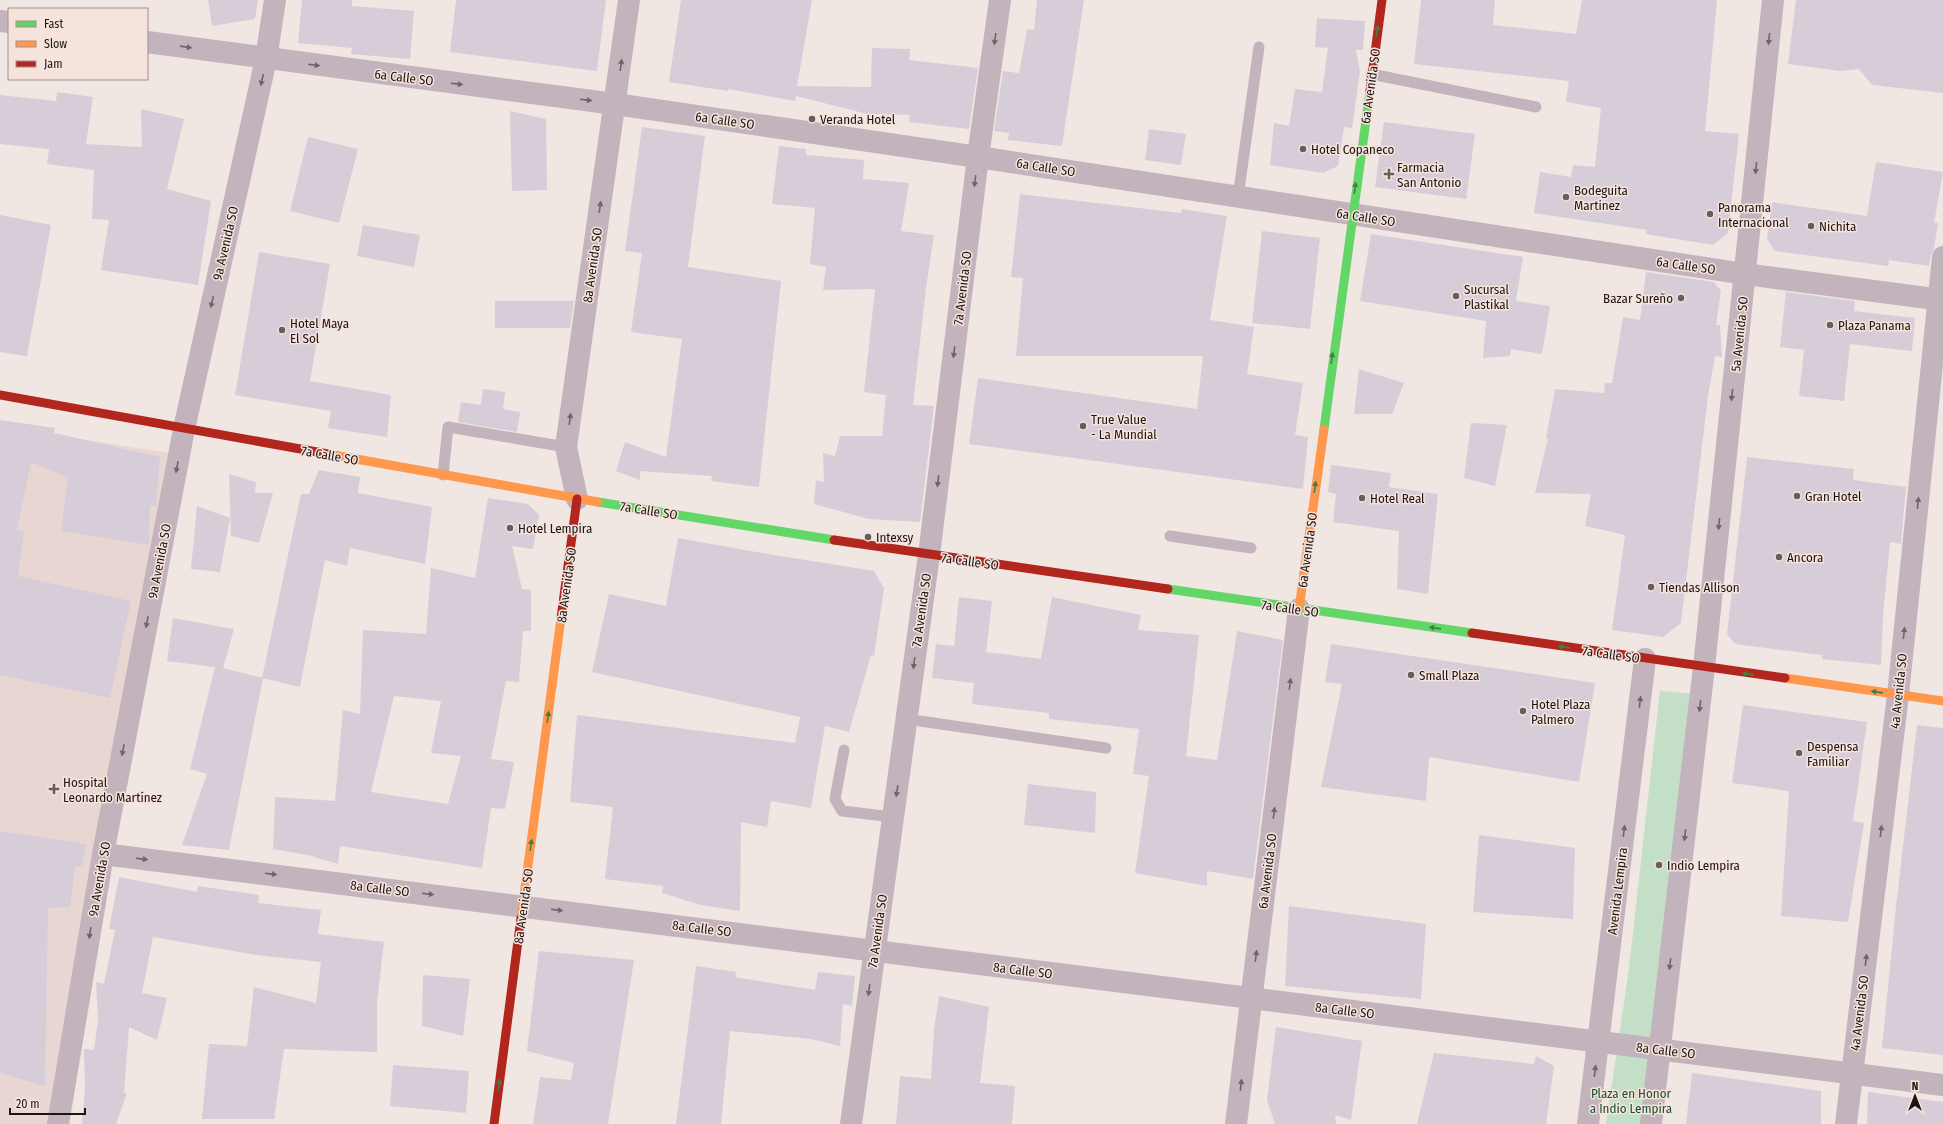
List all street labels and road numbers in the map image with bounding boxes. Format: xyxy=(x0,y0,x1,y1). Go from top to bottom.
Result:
street label: 6a Avenida SO xyxy=(1358,47,1383,125)
street label: 6a Calle SO xyxy=(374,66,434,89)
street label: 6a Calle SO xyxy=(694,109,755,132)
street label: 6a Calle SO xyxy=(1015,155,1076,180)
street label: 9a Avenida SO xyxy=(210,205,241,282)
street label: 6a Calle SO xyxy=(1335,205,1396,230)
street label: 8a Avenida SO xyxy=(580,226,605,304)
street label: 7a Avenida SO xyxy=(951,250,974,326)
street label: 6a Calle SO xyxy=(1655,254,1716,277)
street label: 5a Avenida SO xyxy=(1728,296,1751,372)
street label: 7a Calle SO xyxy=(300,443,360,468)
street label: 7a Calle SO xyxy=(619,499,679,522)
street label: 6a Avenida SO xyxy=(1295,511,1320,589)
street label: 9a Avenida SO xyxy=(145,522,174,600)
street label: 8a Avenida SO xyxy=(554,546,579,624)
street label: 7a Calle SO xyxy=(940,550,1000,573)
street label: 7a Avenida SO xyxy=(909,572,934,648)
street label: 7a Calle SO xyxy=(1260,597,1320,620)
street label: 7a Calle SO xyxy=(1581,643,1641,666)
street label: 4a Avenida SO xyxy=(1887,653,1910,730)
street label: 6a Avenida SO xyxy=(1255,832,1280,910)
street label: 9a Avenida SO xyxy=(86,840,113,918)
street label: Avenida Lempira xyxy=(1605,846,1630,936)
street label: 8a Avenida SO xyxy=(511,867,536,945)
street label: 8a Calle SO xyxy=(349,877,410,900)
street label: 7a Avenida SO xyxy=(865,893,890,969)
street label: 8a Calle SO xyxy=(671,917,732,940)
street label: 8a Calle SO xyxy=(992,959,1053,982)
street label: 4a Avenida SO xyxy=(1847,975,1872,1052)
street label: 8a Calle SO xyxy=(1314,999,1375,1022)
street label: 8a Calle SO xyxy=(1635,1039,1696,1062)

